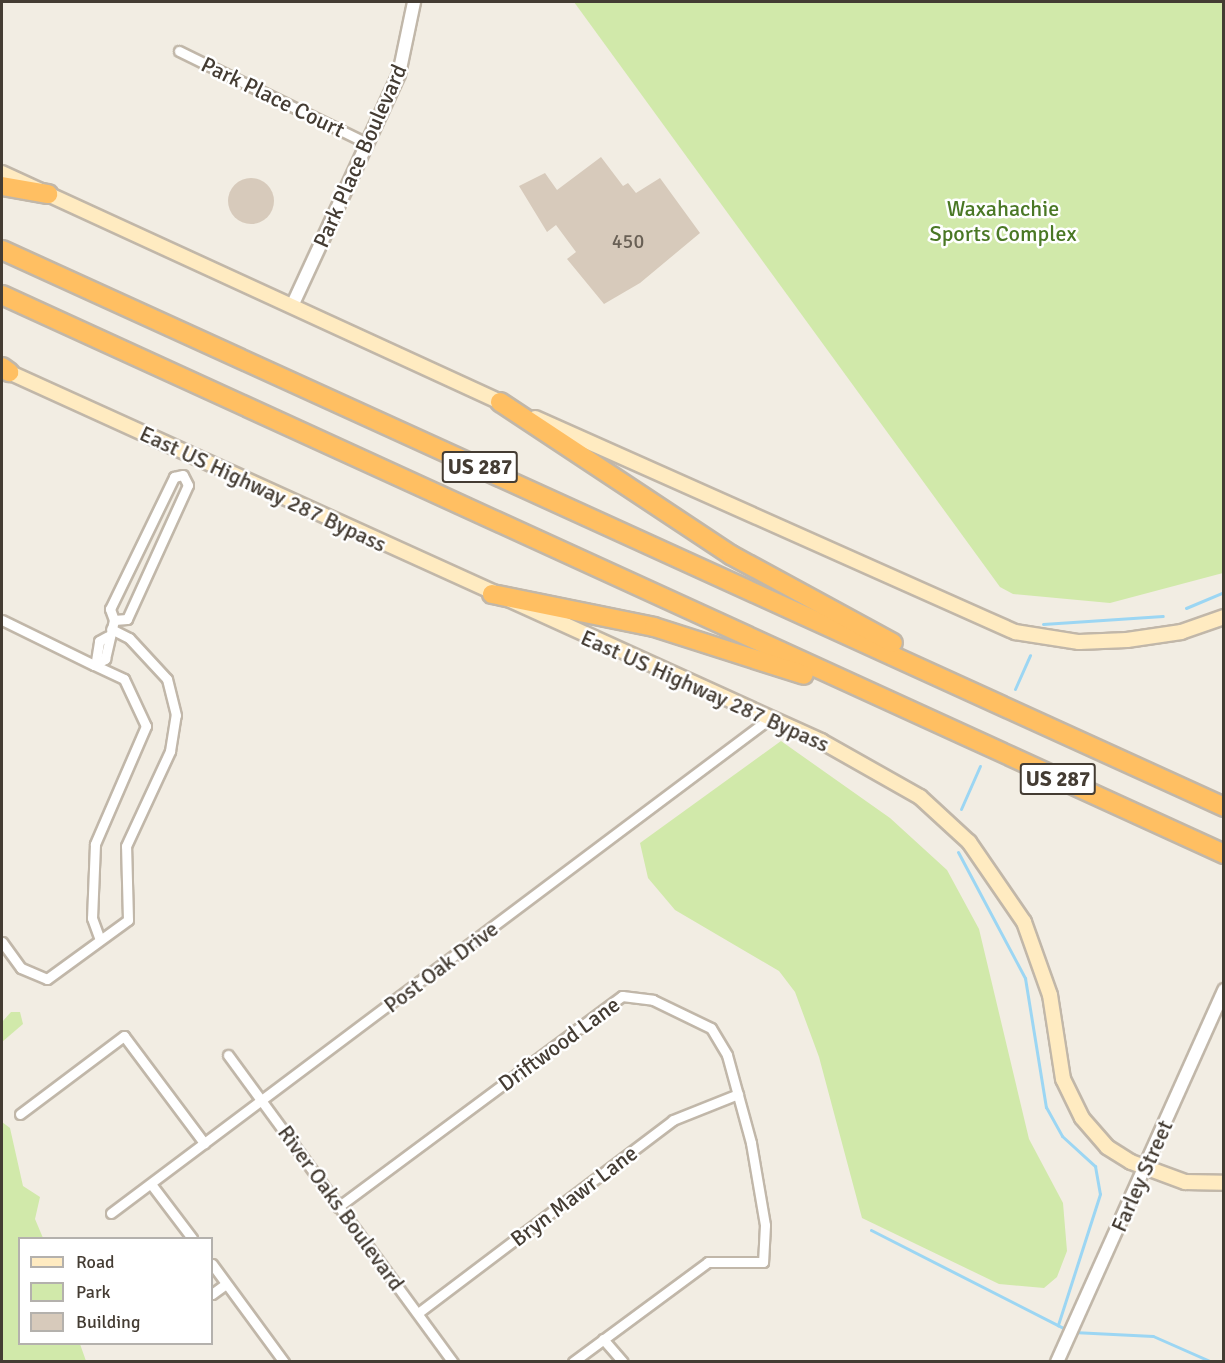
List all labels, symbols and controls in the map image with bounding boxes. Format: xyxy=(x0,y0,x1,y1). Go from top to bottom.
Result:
street label: Park Place Court xyxy=(197,51,349,143)
street label: Park Place Boulevard xyxy=(308,60,412,252)
park label: Waxahachie Sports Complex xyxy=(929,195,1077,246)
house number: 450 xyxy=(612,229,644,253)
street label: East US Highway 287 Bypass xyxy=(136,420,390,558)
road number: US 287 xyxy=(441,449,519,485)
street label: East US Highway 287 Bypass xyxy=(577,624,833,758)
road number: US 287 xyxy=(1019,761,1097,797)
street label: Post Oak Drive xyxy=(379,916,503,1018)
street label: Driftwood Lane xyxy=(493,991,625,1097)
street label: Farley Street xyxy=(1106,1116,1178,1236)
street label: River Oaks Boulevard xyxy=(272,1120,410,1296)
street label: Bryn Mawr Lane xyxy=(505,1140,643,1252)
legend xyxy=(18,1237,213,1345)
text: Road xyxy=(76,1251,115,1273)
text: Park xyxy=(76,1281,111,1303)
text: Building xyxy=(76,1311,140,1333)

